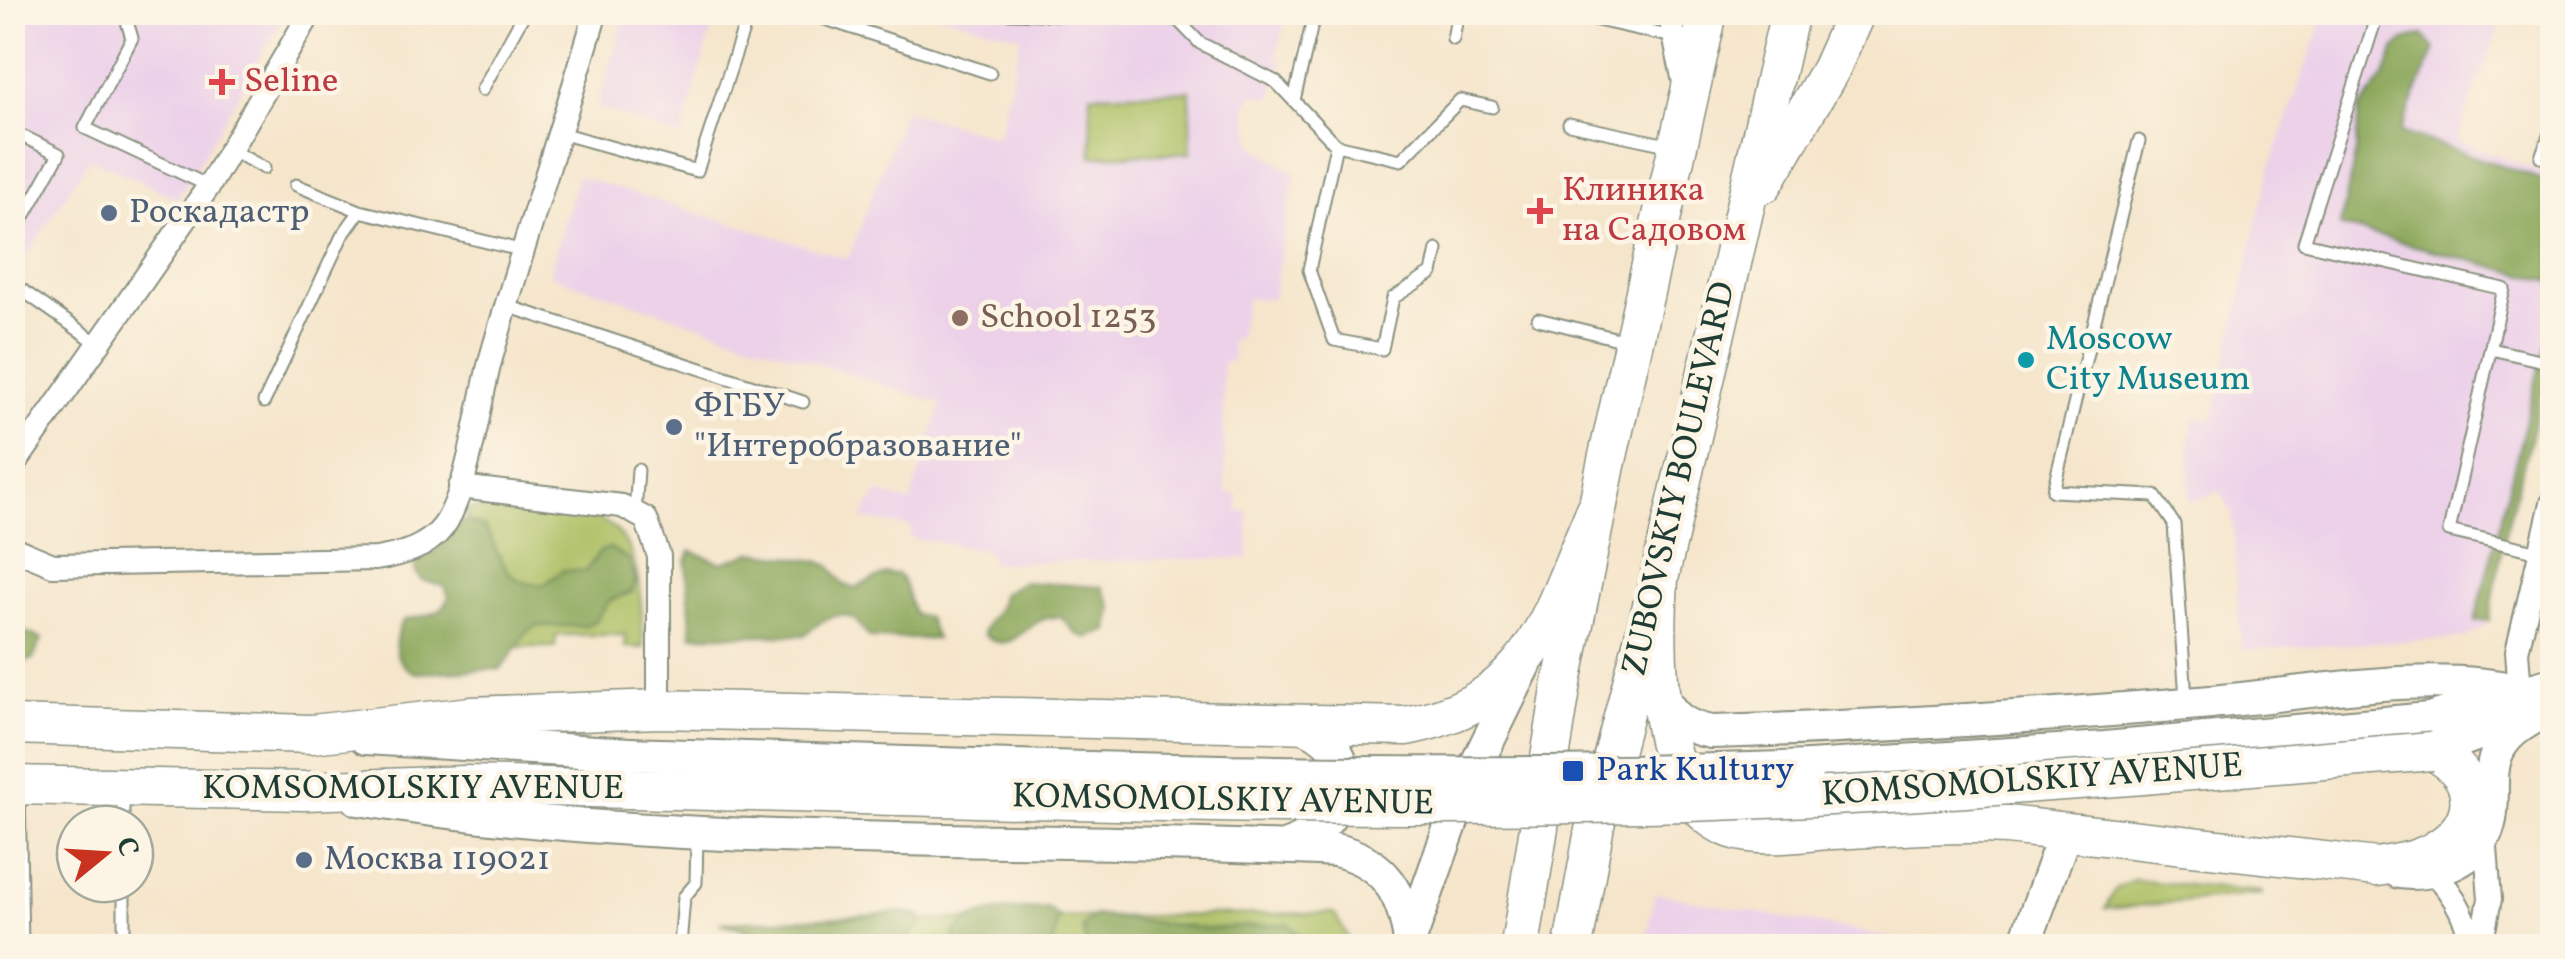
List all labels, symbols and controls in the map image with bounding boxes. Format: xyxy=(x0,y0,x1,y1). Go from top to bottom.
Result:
place label: Seline xyxy=(244,58,338,106)
marker: Seline xyxy=(209,69,235,95)
place label: Клиника на Садовом xyxy=(1562,167,1746,255)
place label: Роскадастр xyxy=(129,189,310,237)
marker: Клиника на Садовом xyxy=(1527,198,1553,224)
marker: Роскадастр xyxy=(98,202,120,224)
street label: ZUBOVSKIY BOULEVARD xyxy=(1611,277,1749,681)
place label: School 1253 xyxy=(980,294,1156,342)
marker: School 1253 xyxy=(949,307,971,329)
place label: Moscow City Museum xyxy=(2046,316,2250,404)
marker: Moscow City Museum xyxy=(2015,349,2037,371)
place label: ФГБУ "Интеробразование" xyxy=(694,383,1022,471)
marker: ФГБУ "Интеробразование" xyxy=(663,416,685,438)
street label: KOMSOMOLSKIY AVENUE xyxy=(1820,742,2244,820)
place label: Park Kultury xyxy=(1596,747,1794,795)
marker: Park Kultury xyxy=(1560,758,1586,784)
street label: KOMSOMOLSKIY AVENUE xyxy=(202,765,624,813)
street label: KOMSOMOLSKIY AVENUE xyxy=(1012,773,1434,829)
north arrow xyxy=(55,804,155,904)
text: С xyxy=(105,832,148,862)
place label: Москва 119021 xyxy=(324,836,550,884)
marker: Москва 119021 xyxy=(293,849,315,871)

